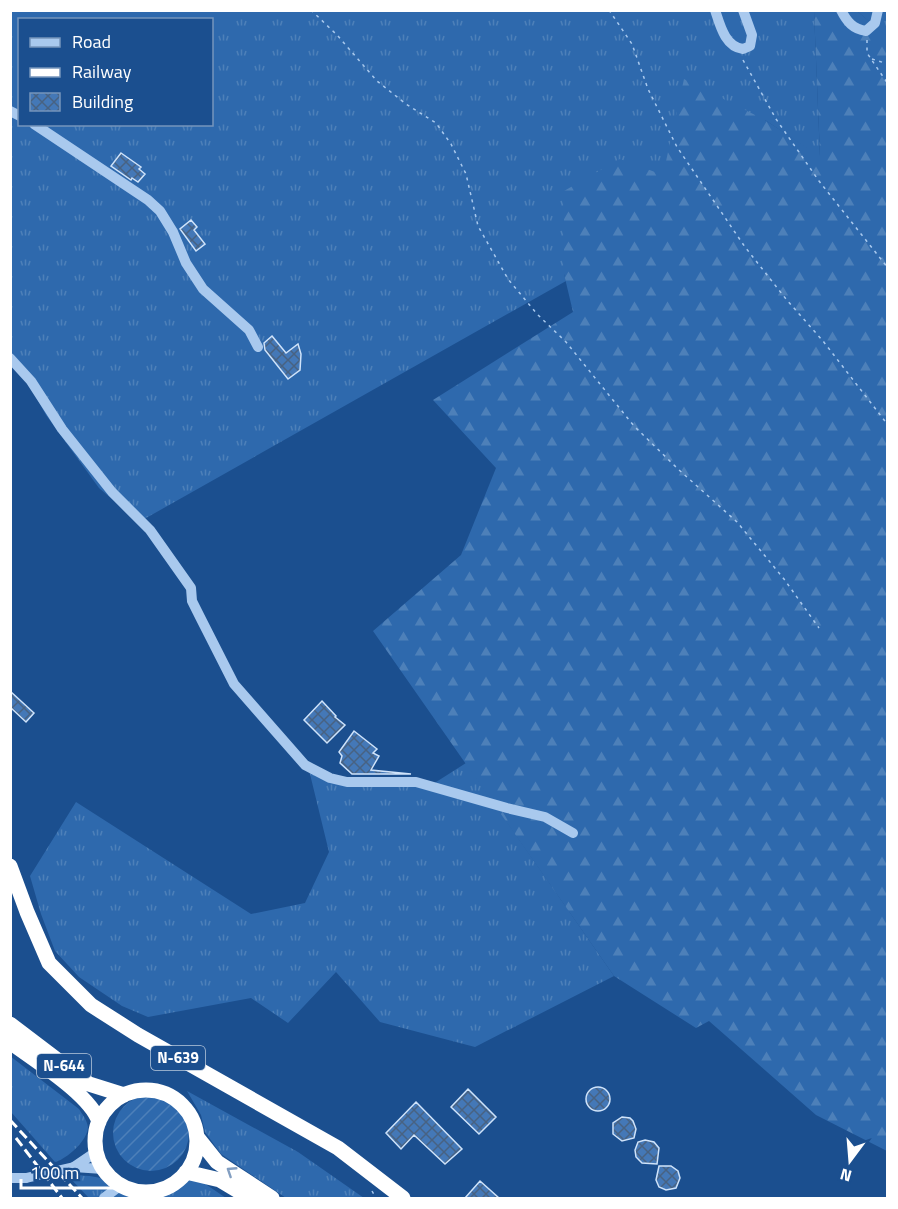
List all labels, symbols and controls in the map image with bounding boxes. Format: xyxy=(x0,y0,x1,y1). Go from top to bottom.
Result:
legend xyxy=(18,18,213,126)
text: Road xyxy=(72,28,111,55)
text: Railway xyxy=(72,58,132,85)
text: Building xyxy=(72,88,133,115)
road number: N-639 xyxy=(151,1046,205,1070)
road number: N-644 xyxy=(37,1054,91,1078)
north arrow xyxy=(820,1131,880,1191)
scale bar xyxy=(21,1152,174,1190)
text: 100 m xyxy=(30,1159,79,1186)
text: N xyxy=(837,1162,855,1188)
one-way arrow xyxy=(227,1167,237,1179)

